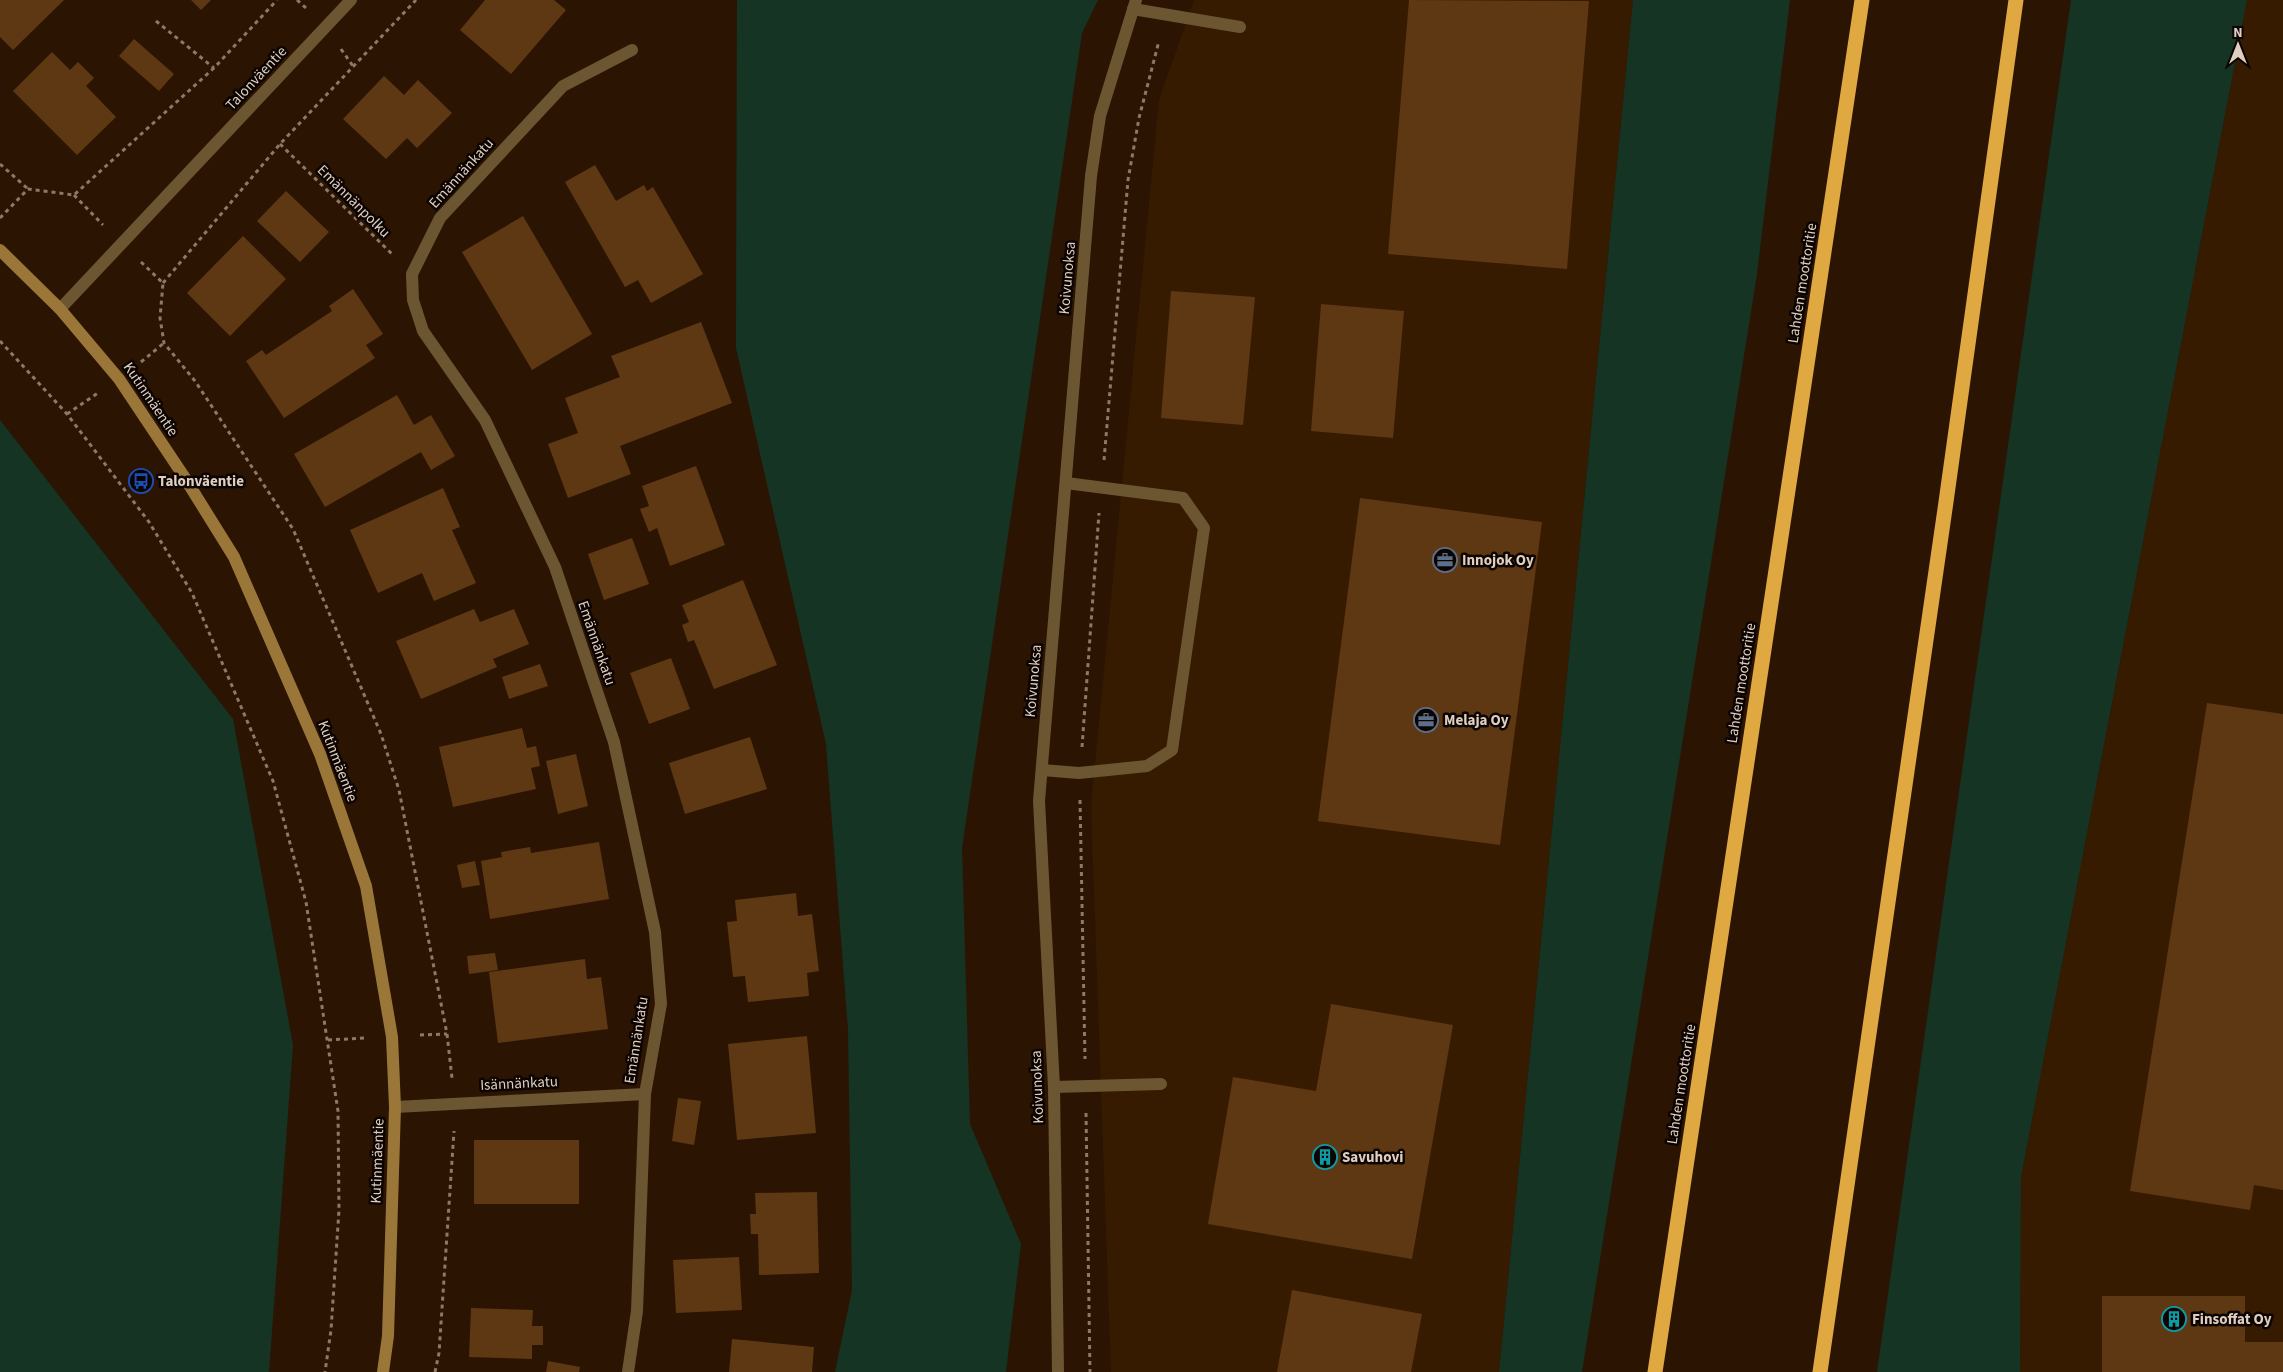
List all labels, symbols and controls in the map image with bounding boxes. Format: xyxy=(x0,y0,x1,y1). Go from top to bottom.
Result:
north arrow xyxy=(2213,20,2263,70)
text: N xyxy=(2233,23,2243,43)
street label: Talonväentie xyxy=(221,42,292,115)
street label: Emännänkatu xyxy=(424,134,499,213)
street label: Emännänpolku xyxy=(312,160,395,243)
street label: Lahden moottoritie xyxy=(1783,222,1822,345)
street label: Koivunoksa xyxy=(1054,241,1081,315)
street label: Kutinmäentie xyxy=(118,358,183,441)
bus stop icon: Talonväentie xyxy=(128,468,154,494)
place label: Talonväentie xyxy=(158,471,244,492)
office icon: Innojok Oy xyxy=(1432,547,1458,573)
place label: Innojok Oy xyxy=(1462,550,1534,571)
street label: Emännänkatu xyxy=(572,598,621,688)
street label: Lahden moottoritie xyxy=(1722,622,1761,745)
street label: Koivunoksa xyxy=(1020,644,1047,718)
office icon: Melaja Oy xyxy=(1413,707,1439,733)
place label: Melaja Oy xyxy=(1444,710,1509,731)
street label: Kutinmäentie xyxy=(312,718,363,805)
street label: Emännänkatu xyxy=(619,995,654,1085)
street label: Lahden moottoritie xyxy=(1662,1023,1701,1146)
street label: Koivunoksa xyxy=(1026,1050,1049,1124)
street label: Isännänkatu xyxy=(480,1071,558,1096)
street label: Kutinmäentie xyxy=(366,1118,389,1204)
building icon: Savuhovi xyxy=(1312,1144,1338,1170)
place label: Savuhovi xyxy=(1342,1147,1403,1168)
building icon: Finsoffat Oy xyxy=(2161,1306,2187,1332)
place label: Finsoffat Oy xyxy=(2192,1309,2272,1330)

